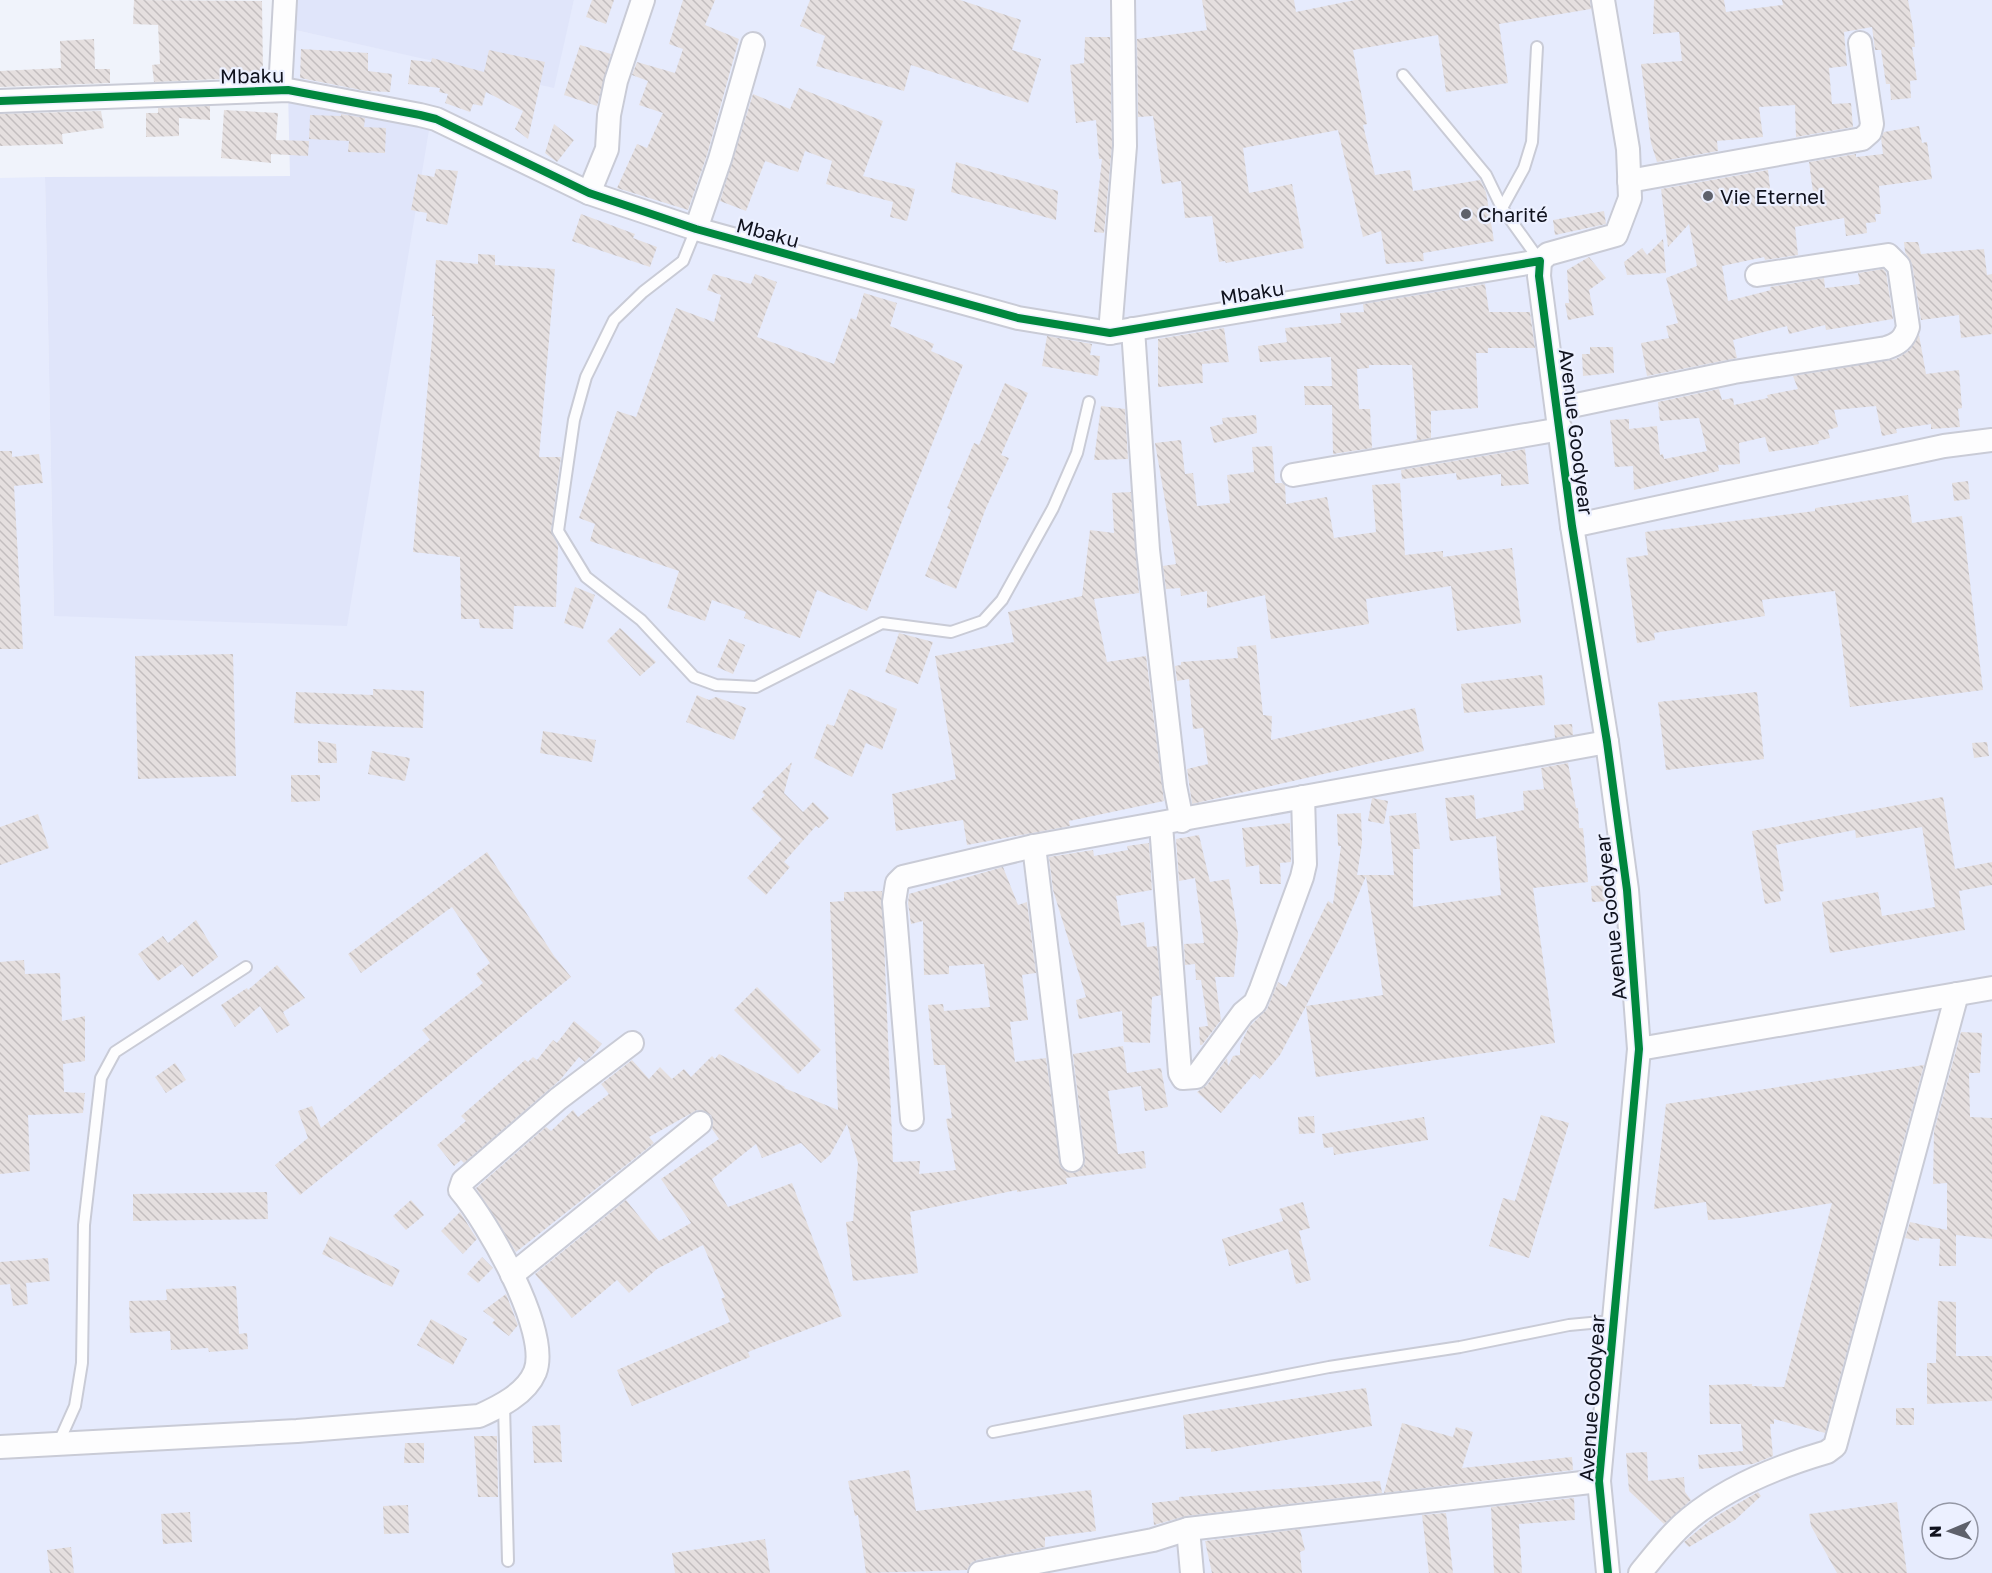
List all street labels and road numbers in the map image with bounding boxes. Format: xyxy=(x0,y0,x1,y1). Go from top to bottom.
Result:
street label: Mbaku xyxy=(220,62,284,88)
street label: Mbaku xyxy=(734,212,802,252)
street label: Mbaku xyxy=(1218,275,1286,309)
street label: Avenue Goodyear xyxy=(1555,347,1599,517)
street label: Avenue Goodyear xyxy=(1589,832,1631,1002)
street label: Avenue Goodyear xyxy=(1573,1313,1609,1482)

